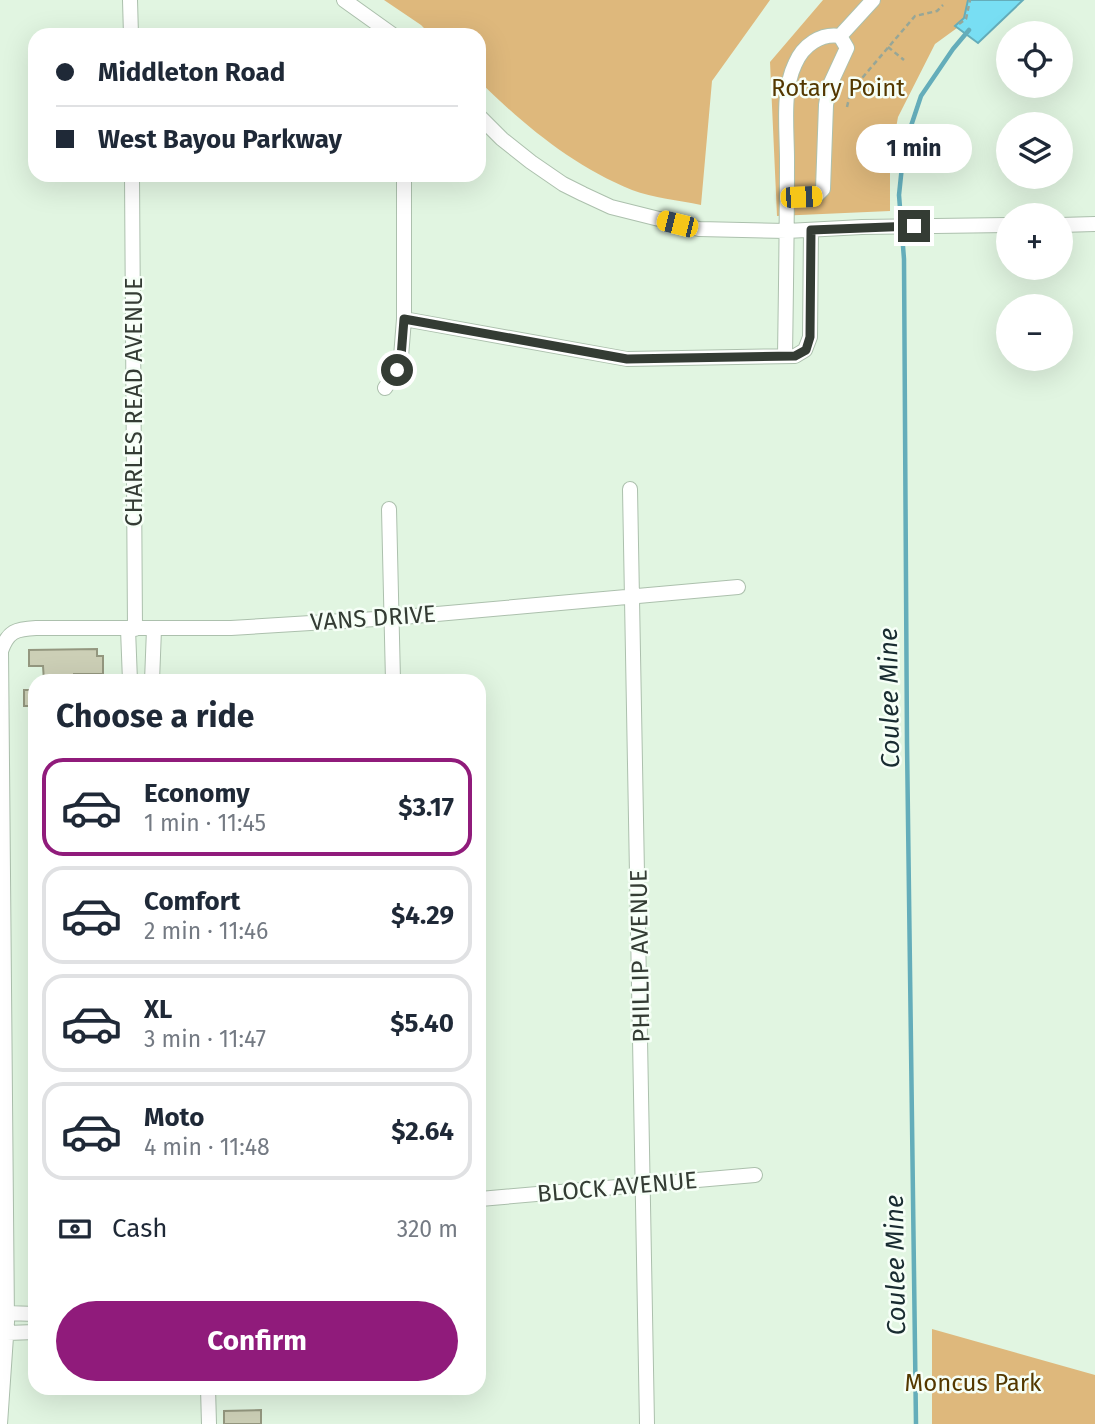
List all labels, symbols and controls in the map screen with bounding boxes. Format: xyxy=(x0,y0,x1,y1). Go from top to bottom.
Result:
map controls xyxy=(996,21,1073,371)
button: locate xyxy=(996,21,1073,98)
text: Middleton Road xyxy=(98,57,285,88)
park label: Rotary Point xyxy=(771,74,905,102)
button: layers xyxy=(996,112,1073,189)
text: West Bayou Parkway xyxy=(98,124,342,155)
callout: 1 min xyxy=(856,124,972,174)
text: 1 min xyxy=(886,134,942,162)
car xyxy=(780,186,823,208)
button: + xyxy=(996,203,1073,280)
car xyxy=(655,209,700,239)
route end xyxy=(898,210,930,242)
street label: CHARLES READ AVENUE xyxy=(120,277,148,527)
button: − xyxy=(996,294,1073,371)
route start xyxy=(381,354,413,386)
street label: VANS DRIVE xyxy=(309,600,437,636)
water label: Coulee Mine xyxy=(873,627,906,769)
text: Choose a ride xyxy=(56,697,254,735)
icon: car xyxy=(60,776,123,839)
text: Economy xyxy=(144,778,250,809)
text: $3.17 xyxy=(398,792,454,823)
text: 1 min · 11:45 xyxy=(144,809,266,837)
street label: PHILLIP AVENUE xyxy=(624,869,656,1043)
icon: car xyxy=(60,884,123,947)
text: Comfort xyxy=(144,886,240,917)
text: $4.29 xyxy=(391,900,454,931)
text: 2 min · 11:46 xyxy=(144,917,268,945)
icon: car xyxy=(60,992,123,1055)
text: XL xyxy=(144,994,172,1025)
text: $5.40 xyxy=(390,1008,454,1039)
text: 3 min · 11:47 xyxy=(144,1025,266,1053)
icon: car xyxy=(60,1100,123,1163)
text: Moto xyxy=(144,1102,204,1133)
text: $2.64 xyxy=(391,1116,454,1147)
text: 4 min · 11:48 xyxy=(144,1133,270,1161)
street label: BLOCK AVENUE xyxy=(536,1166,698,1208)
water label: Coulee Mine xyxy=(879,1194,912,1336)
icon: cash xyxy=(56,1210,94,1248)
text: Cash xyxy=(112,1213,168,1244)
text: 320 m xyxy=(397,1215,458,1243)
button: Confirm xyxy=(56,1301,458,1381)
park label: Moncus Park xyxy=(905,1369,1042,1397)

